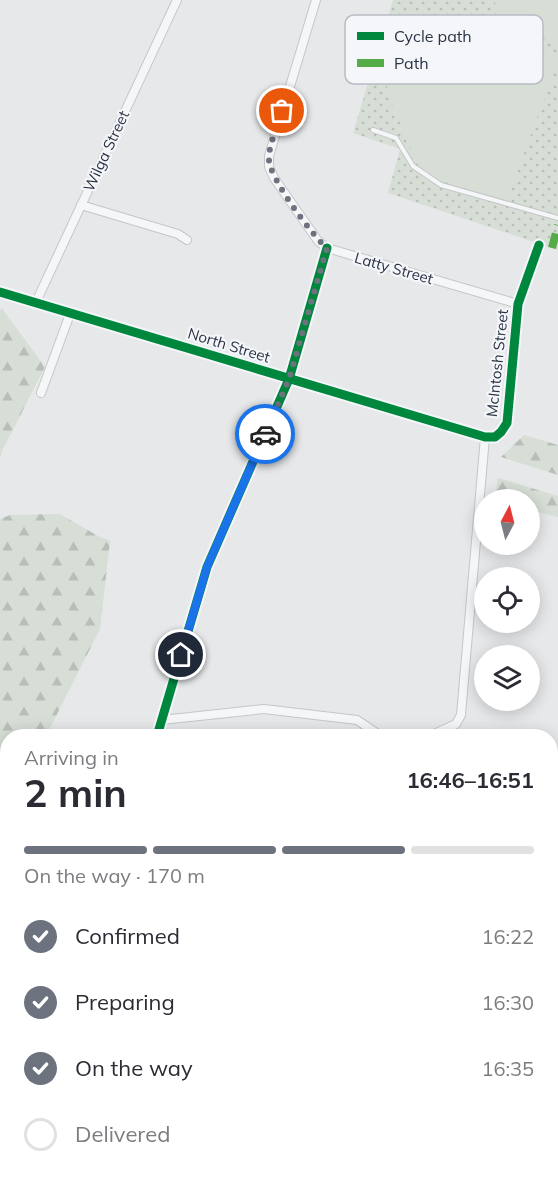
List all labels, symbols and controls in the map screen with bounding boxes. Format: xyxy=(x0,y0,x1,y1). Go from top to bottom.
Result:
legend xyxy=(345,15,543,84)
text: Cycle path xyxy=(394,26,472,46)
text: Path xyxy=(394,53,429,73)
pin xyxy=(256,85,307,136)
icon: bag xyxy=(265,94,298,127)
street label: Wilga Street xyxy=(79,107,133,195)
street label: Latty Street xyxy=(352,248,436,288)
street label: McIntosh Street xyxy=(482,308,512,418)
street label: North Street xyxy=(186,323,272,367)
courier xyxy=(235,404,295,464)
icon: car xyxy=(249,418,282,451)
north arrow xyxy=(474,489,540,555)
map controls xyxy=(474,489,540,711)
button: locate xyxy=(474,567,540,633)
pin xyxy=(155,629,206,680)
icon: home xyxy=(164,638,197,671)
button: layers xyxy=(474,645,540,711)
text: Arriving in xyxy=(24,745,119,770)
text: 16:46–16:51 xyxy=(406,766,534,794)
text: 2 min xyxy=(24,768,127,817)
text: On the way · 170 m xyxy=(24,863,205,888)
icon: check xyxy=(24,920,57,953)
text: Confirmed xyxy=(75,922,180,950)
text: 16:22 xyxy=(481,924,534,949)
icon: check xyxy=(24,986,57,1019)
text: Preparing xyxy=(75,988,175,1016)
text: 16:30 xyxy=(481,990,534,1015)
icon: check xyxy=(24,1052,57,1085)
text: On the way xyxy=(75,1054,193,1082)
text: 16:35 xyxy=(481,1056,534,1081)
text: Delivered xyxy=(75,1120,170,1148)

